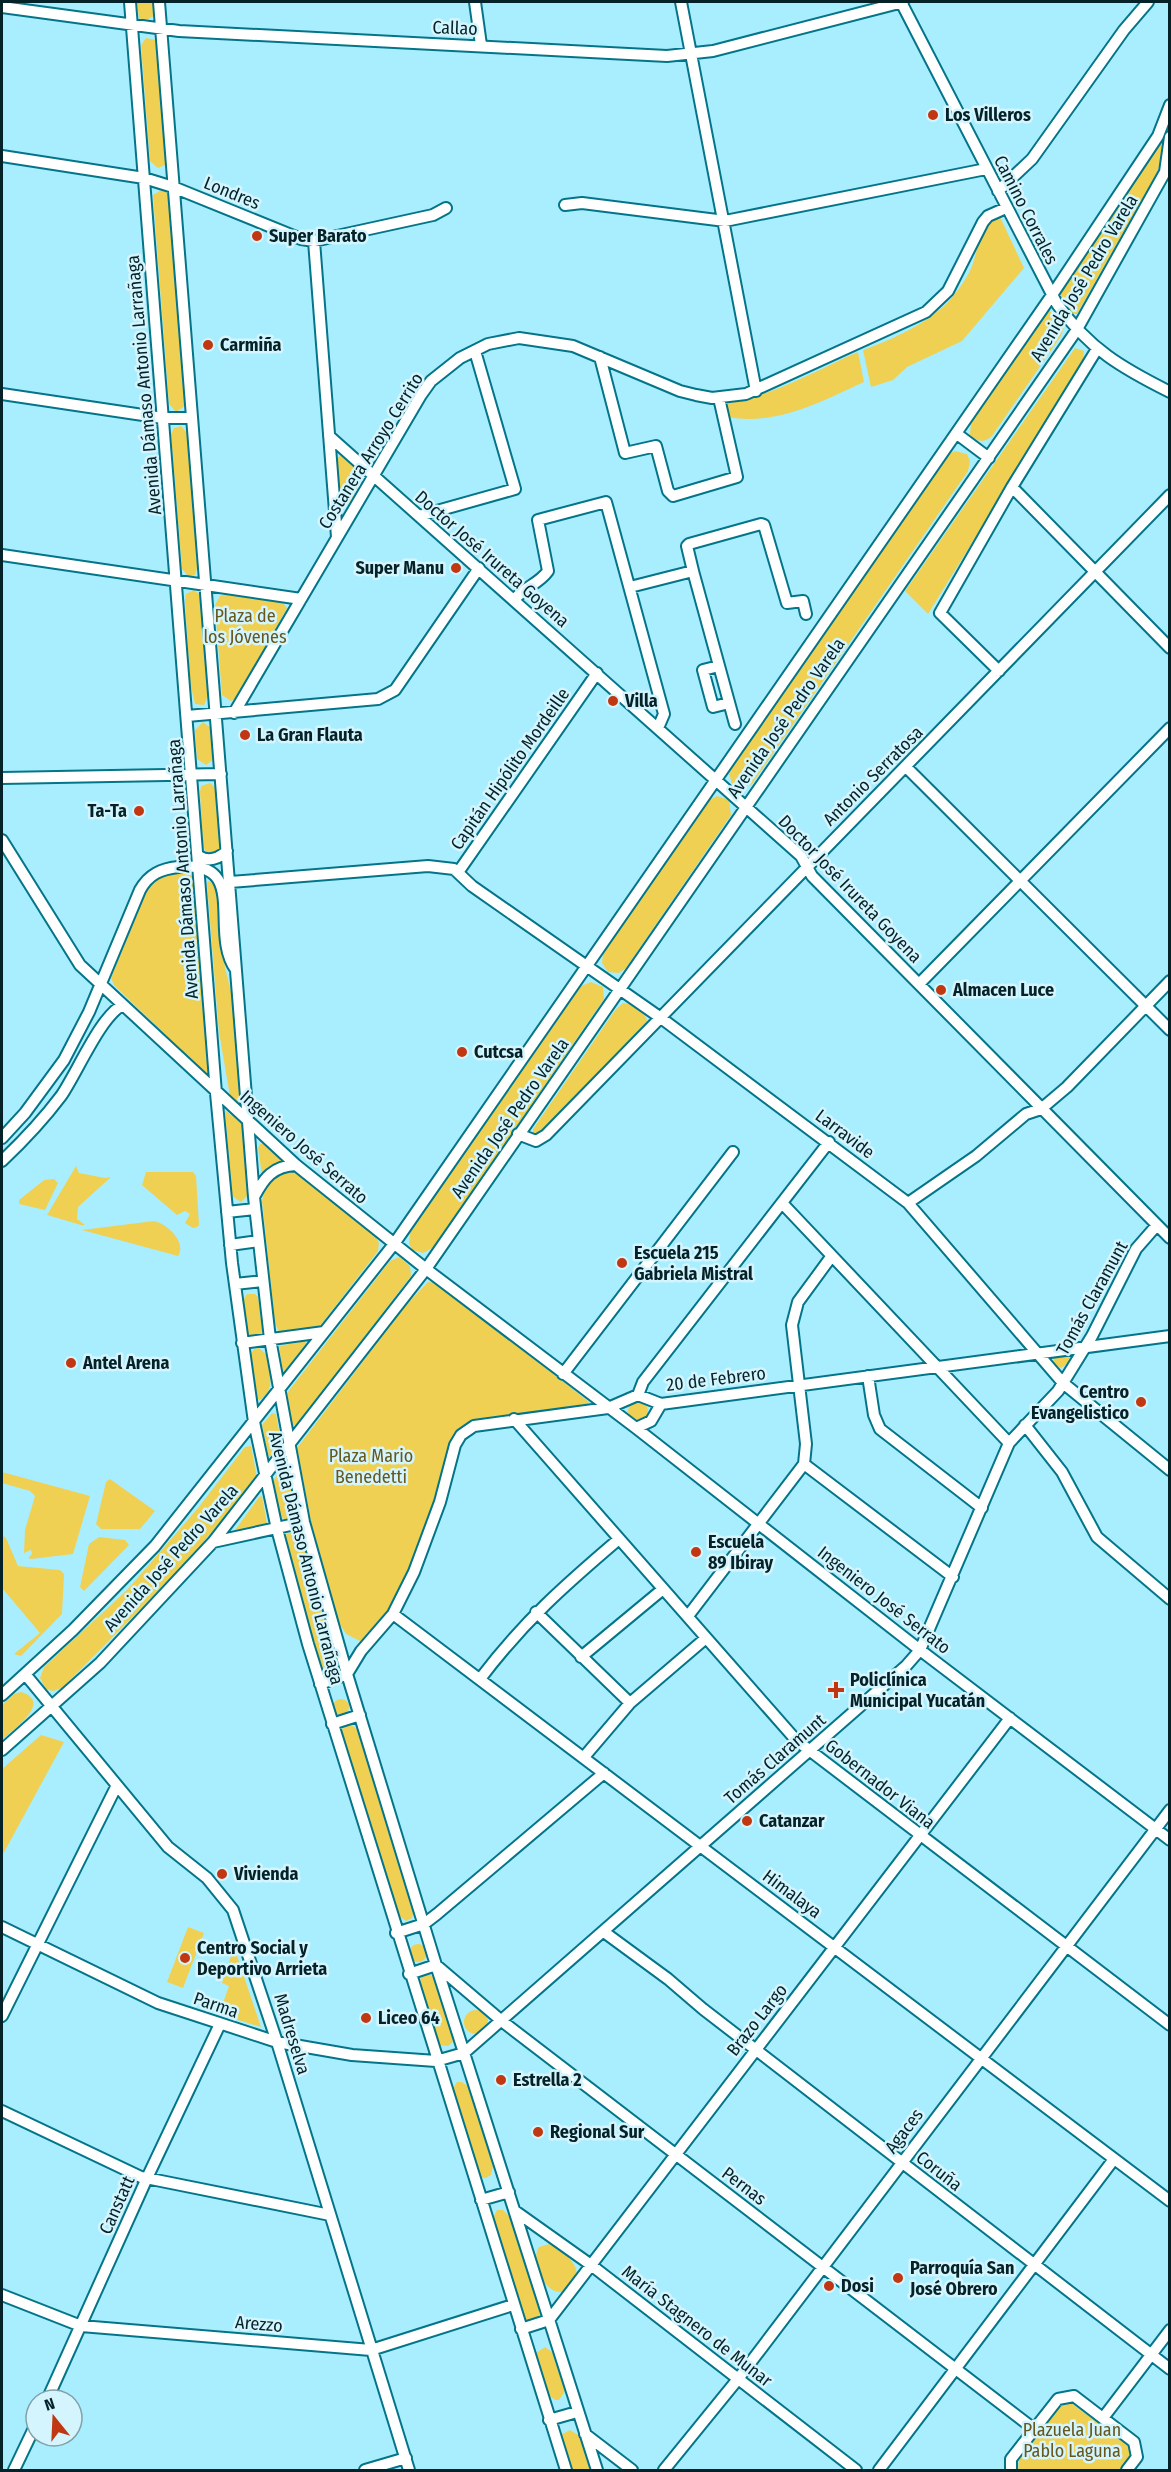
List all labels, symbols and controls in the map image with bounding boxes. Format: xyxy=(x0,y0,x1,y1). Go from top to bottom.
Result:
street label: Callao xyxy=(432,16,478,40)
place label: Los Villeros xyxy=(945,104,1031,126)
marker: Los Villeros xyxy=(926,108,940,122)
street label: Camino Corrales xyxy=(989,152,1063,269)
street label: Londres xyxy=(201,172,264,214)
street label: Avenida José Pedro Varela xyxy=(1026,191,1143,365)
place label: Super Barato xyxy=(269,225,367,247)
marker: Super Barato xyxy=(250,229,264,243)
street label: Avenida Dámaso Antonio Larrañaga xyxy=(122,254,166,516)
place label: Carmiña xyxy=(220,334,282,356)
marker: Carmiña xyxy=(201,338,215,352)
street label: Costanera Arroyo Cerrito xyxy=(314,369,428,533)
street label: Doctor José Irureta Goyena xyxy=(410,486,574,632)
place label: Super Manu xyxy=(355,557,444,579)
marker: Super Manu xyxy=(449,561,463,575)
park label: Plaza de los Jóvenes xyxy=(203,605,287,648)
street label: Avenida José Pedro Varela xyxy=(722,634,850,802)
street label: Capitán Hipólito Mordeille xyxy=(446,684,574,854)
place label: Villa xyxy=(624,690,658,712)
marker: Villa xyxy=(606,694,620,708)
street label: Antonio Serratosa xyxy=(819,721,928,830)
place label: La Gran Flauta xyxy=(257,724,363,746)
marker: La Gran Flauta xyxy=(238,728,252,742)
street label: Avenida Dámaso Antonio Larrañaga xyxy=(163,738,203,1000)
place label: Ta-Ta xyxy=(88,800,127,822)
marker: Ta-Ta xyxy=(132,804,146,818)
street label: Doctor José Irureta Goyena xyxy=(774,810,927,968)
place label: Almacen Luce xyxy=(952,979,1054,1001)
marker: Almacen Luce xyxy=(934,983,948,997)
street label: Avenida José Pedro Varela xyxy=(446,1034,574,1202)
place label: Cutcsa xyxy=(474,1041,523,1063)
marker: Cutcsa xyxy=(455,1045,469,1059)
street label: Ingeniero José Serrato xyxy=(235,1085,373,1209)
street label: Larravide xyxy=(811,1105,879,1163)
street label: Tomás Claramunt xyxy=(1052,1237,1132,1359)
place label: Escuela 215 Gabriela Mistral xyxy=(634,1242,753,1285)
marker: Escuela 215 Gabriela Mistral xyxy=(615,1256,629,1270)
place label: Antel Arena xyxy=(82,1352,169,1374)
marker: Antel Arena xyxy=(64,1356,78,1370)
street label: 20 de Febrero xyxy=(665,1362,767,1396)
place label: Centro Evangelistico xyxy=(1031,1381,1129,1424)
marker: Centro Evangelistico xyxy=(1134,1395,1148,1409)
street label: Avenida Dámaso Antonio Larrañaga xyxy=(264,1429,348,1687)
park label: Plaza Mario Benedetti xyxy=(329,1445,413,1488)
street label: Avenida José Pedro Varela xyxy=(99,1480,243,1636)
place label: Escuela 89 Ibiray xyxy=(708,1531,773,1574)
street label: Ingeniero José Serrato xyxy=(813,1541,955,1659)
marker: Escuela 89 Ibiray xyxy=(689,1545,703,1559)
place label: Policlínica Municipal Yucatán xyxy=(850,1669,985,1712)
marker: Policlínica Municipal Yucatán xyxy=(827,1681,845,1699)
street label: Tomás Claramunt xyxy=(720,1709,830,1809)
street label: Gobernador Viana xyxy=(821,1734,939,1834)
place label: Catanzar xyxy=(759,1810,825,1832)
marker: Catanzar xyxy=(740,1814,754,1828)
place label: Vivienda xyxy=(233,1863,299,1885)
street label: Himalaya xyxy=(758,1865,826,1923)
marker: Vivienda xyxy=(215,1867,229,1881)
place label: Centro Social y Deportivo Arrieta xyxy=(197,1937,327,1980)
marker: Centro Social y Deportivo Arrieta xyxy=(178,1951,192,1965)
street label: Brazo Largo xyxy=(722,1980,792,2060)
street label: Parma xyxy=(191,1987,242,2023)
street label: Madreselva xyxy=(269,1991,315,2077)
place label: Liceo 64 xyxy=(378,2007,440,2029)
marker: Liceo 64 xyxy=(359,2011,373,2025)
place label: Estrella 2 xyxy=(513,2069,582,2091)
marker: Estrella 2 xyxy=(494,2073,508,2087)
street label: Agaces xyxy=(880,2104,928,2158)
place label: Regional Sur xyxy=(550,2121,645,2143)
marker: Regional Sur xyxy=(531,2125,545,2139)
street label: Coruña xyxy=(912,2146,966,2196)
street label: Pernas xyxy=(717,2162,771,2210)
street label: Canstatt xyxy=(94,2172,140,2237)
place label: Parroquía San José Obrero xyxy=(909,2257,1014,2300)
street label: María Stagnero de Munar xyxy=(617,2260,777,2392)
marker: Parroquía San José Obrero xyxy=(891,2271,905,2285)
place label: Dosi xyxy=(841,2275,874,2297)
marker: Dosi xyxy=(822,2279,836,2293)
street label: Arezzo xyxy=(234,2311,284,2337)
north arrow xyxy=(24,2388,84,2448)
text: N xyxy=(42,2394,57,2415)
park label: Plazuela Juan Pablo Laguna xyxy=(1023,2419,1121,2462)

